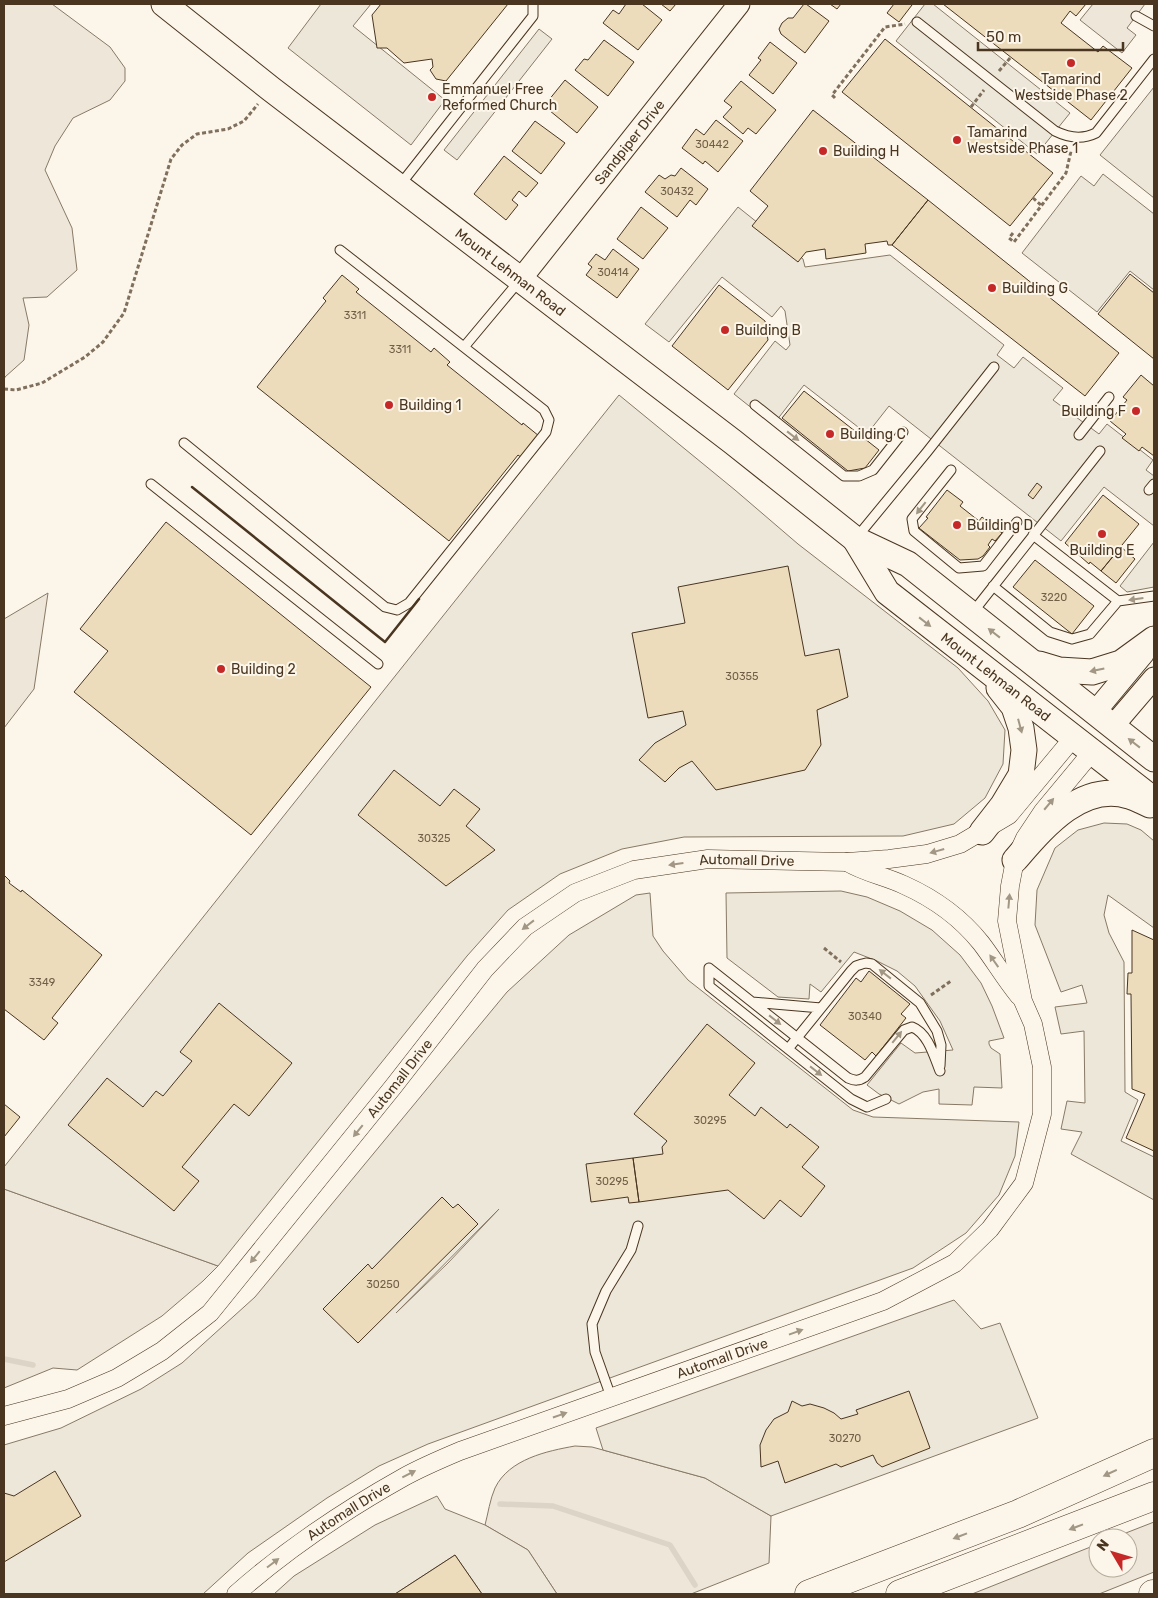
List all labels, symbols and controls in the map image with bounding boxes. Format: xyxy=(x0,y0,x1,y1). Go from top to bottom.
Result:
scale bar xyxy=(978,20,1123,52)
text: 50 m xyxy=(986,28,1021,46)
marker: Tamarind Westside Phase 2 xyxy=(1065,57,1077,69)
place label: Tamarind Westside Phase 2 xyxy=(1014,71,1128,104)
place label: Emmanuel Free Reformed Church xyxy=(442,81,557,114)
marker: Emmanuel Free Reformed Church xyxy=(426,91,438,103)
street label: Sandpiper Drive xyxy=(591,96,668,188)
place label: Tamarind Westside Phase 1 xyxy=(967,124,1078,157)
marker: Tamarind Westside Phase 1 xyxy=(951,134,963,146)
house number: 30442 xyxy=(695,138,729,151)
place label: Building H xyxy=(833,143,900,160)
marker: Building H xyxy=(817,145,829,157)
house number: 30432 xyxy=(660,185,694,198)
street label: Mount Lehman Road xyxy=(452,224,569,319)
house number: 30414 xyxy=(597,266,629,279)
place label: Building G xyxy=(1002,280,1068,297)
marker: Building G xyxy=(986,282,998,294)
house number: 3311 xyxy=(344,309,366,322)
place label: Building B xyxy=(735,322,801,339)
marker: Building B xyxy=(719,324,731,336)
house number: 3311 xyxy=(389,343,411,356)
place label: Building 1 xyxy=(399,397,462,414)
marker: Building 1 xyxy=(383,399,395,411)
place label: Building F xyxy=(1061,403,1126,420)
marker: Building F xyxy=(1130,405,1142,417)
place label: Building C xyxy=(840,426,906,443)
marker: Building C xyxy=(824,428,836,440)
one-way arrow xyxy=(786,430,799,441)
one-way arrow xyxy=(915,502,926,515)
place label: Building D xyxy=(967,517,1033,534)
marker: Building D xyxy=(951,519,963,531)
marker: Building E xyxy=(1096,528,1108,540)
place label: Building E xyxy=(1069,542,1135,559)
house number: 3220 xyxy=(1041,591,1067,604)
one-way arrow xyxy=(1128,595,1144,603)
one-way arrow xyxy=(918,617,932,627)
one-way arrow xyxy=(988,627,1001,638)
street label: Mount Lehman Road xyxy=(938,629,1054,725)
place label: Building 2 xyxy=(231,661,296,678)
marker: Building 2 xyxy=(215,663,227,675)
one-way arrow xyxy=(1089,666,1104,674)
house number: 30355 xyxy=(725,670,759,683)
one-way arrow xyxy=(1016,718,1024,733)
one-way arrow xyxy=(1127,737,1140,748)
one-way arrow xyxy=(1044,798,1055,811)
house number: 30325 xyxy=(417,832,451,845)
one-way arrow xyxy=(930,848,945,856)
street label: Automall Drive xyxy=(698,850,795,869)
one-way arrow xyxy=(668,860,684,868)
one-way arrow xyxy=(1005,893,1013,909)
one-way arrow xyxy=(521,920,535,930)
one-way arrow xyxy=(989,954,999,968)
one-way arrow xyxy=(878,969,892,979)
house number: 3349 xyxy=(29,976,55,989)
house number: 30340 xyxy=(848,1010,882,1023)
one-way arrow xyxy=(768,1015,781,1026)
one-way arrow xyxy=(892,1031,903,1044)
street label: Automall Drive xyxy=(363,1035,436,1121)
one-way arrow xyxy=(809,1065,822,1076)
house number: 30295 xyxy=(693,1114,727,1127)
one-way arrow xyxy=(352,1124,363,1137)
house number: 30295 xyxy=(595,1175,629,1188)
one-way arrow xyxy=(250,1250,261,1263)
house number: 30250 xyxy=(366,1278,400,1291)
one-way arrow xyxy=(789,1327,804,1335)
street label: Automall Drive xyxy=(674,1334,770,1382)
one-way arrow xyxy=(553,1411,568,1418)
house number: 30270 xyxy=(829,1432,861,1445)
one-way arrow xyxy=(1103,1469,1117,1477)
one-way arrow xyxy=(402,1470,417,1479)
street label: Automall Drive xyxy=(304,1478,393,1544)
one-way arrow xyxy=(1069,1523,1084,1531)
north arrow xyxy=(1088,1528,1138,1578)
one-way arrow xyxy=(953,1533,968,1541)
text: N xyxy=(1093,1536,1113,1555)
one-way arrow xyxy=(266,1558,280,1568)

